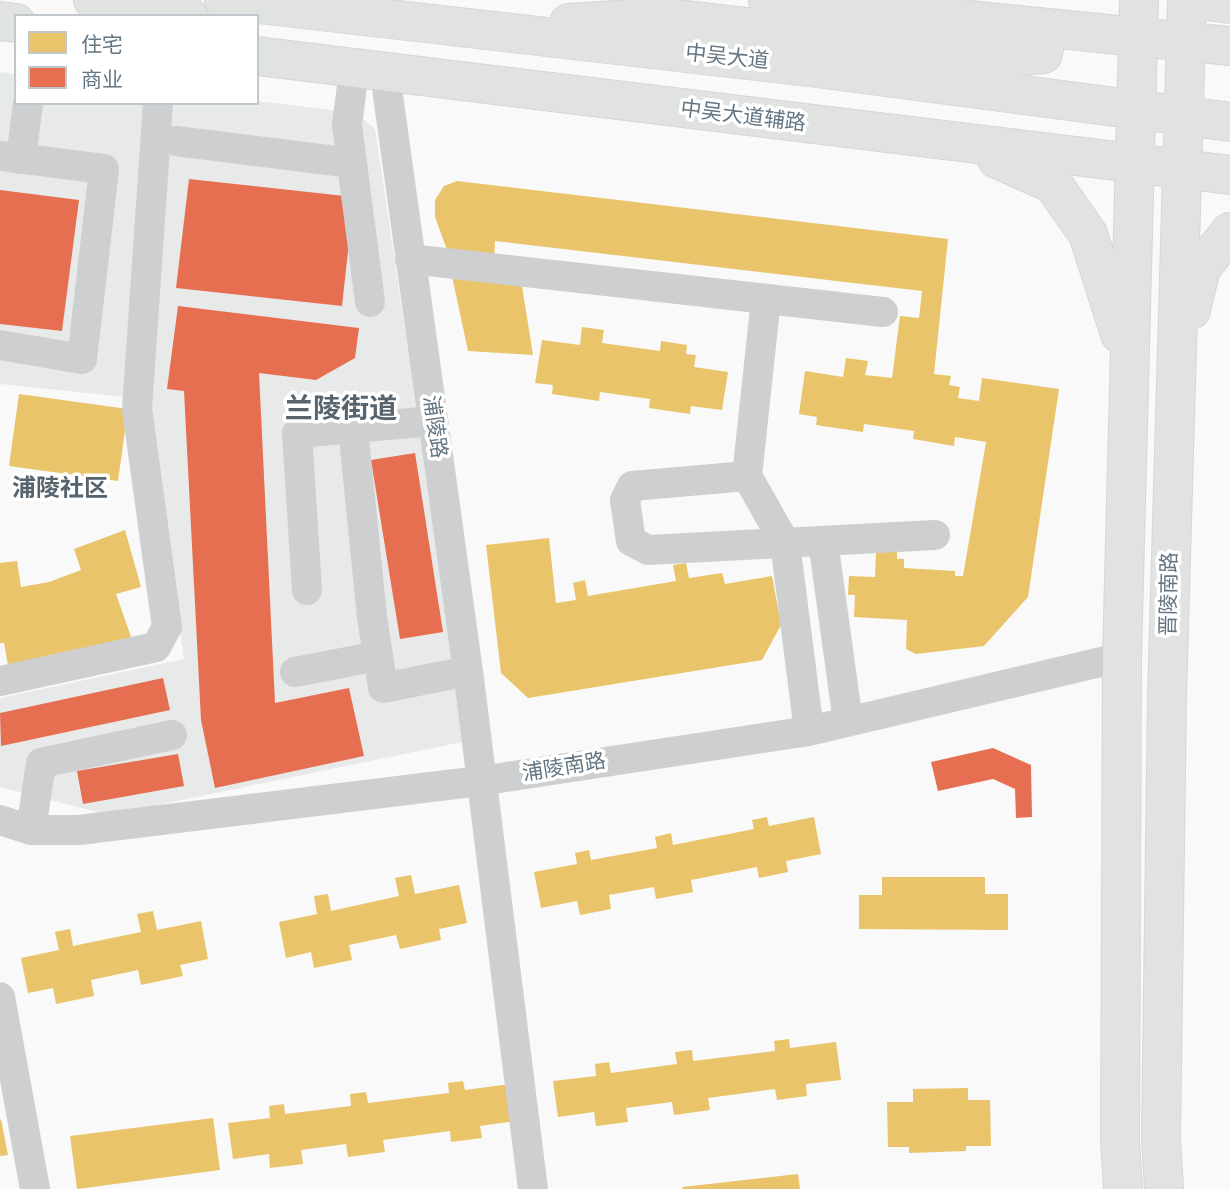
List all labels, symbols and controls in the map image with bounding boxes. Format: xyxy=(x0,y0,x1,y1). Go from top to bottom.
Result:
legend xyxy=(14,14,259,105)
text: 住宅 xyxy=(81,31,123,58)
street label: 中吴大道 xyxy=(684,41,770,75)
text: 商业 xyxy=(81,66,123,93)
street label: 中吴大道辅路 xyxy=(679,97,807,137)
district label: 兰陵街道 xyxy=(285,393,397,427)
street label: 浦陵路 xyxy=(417,394,451,460)
district label: 浦陵社区 xyxy=(12,475,108,503)
street label: 晋陵南路 xyxy=(1157,552,1183,636)
street label: 浦陵南路 xyxy=(521,749,607,787)

